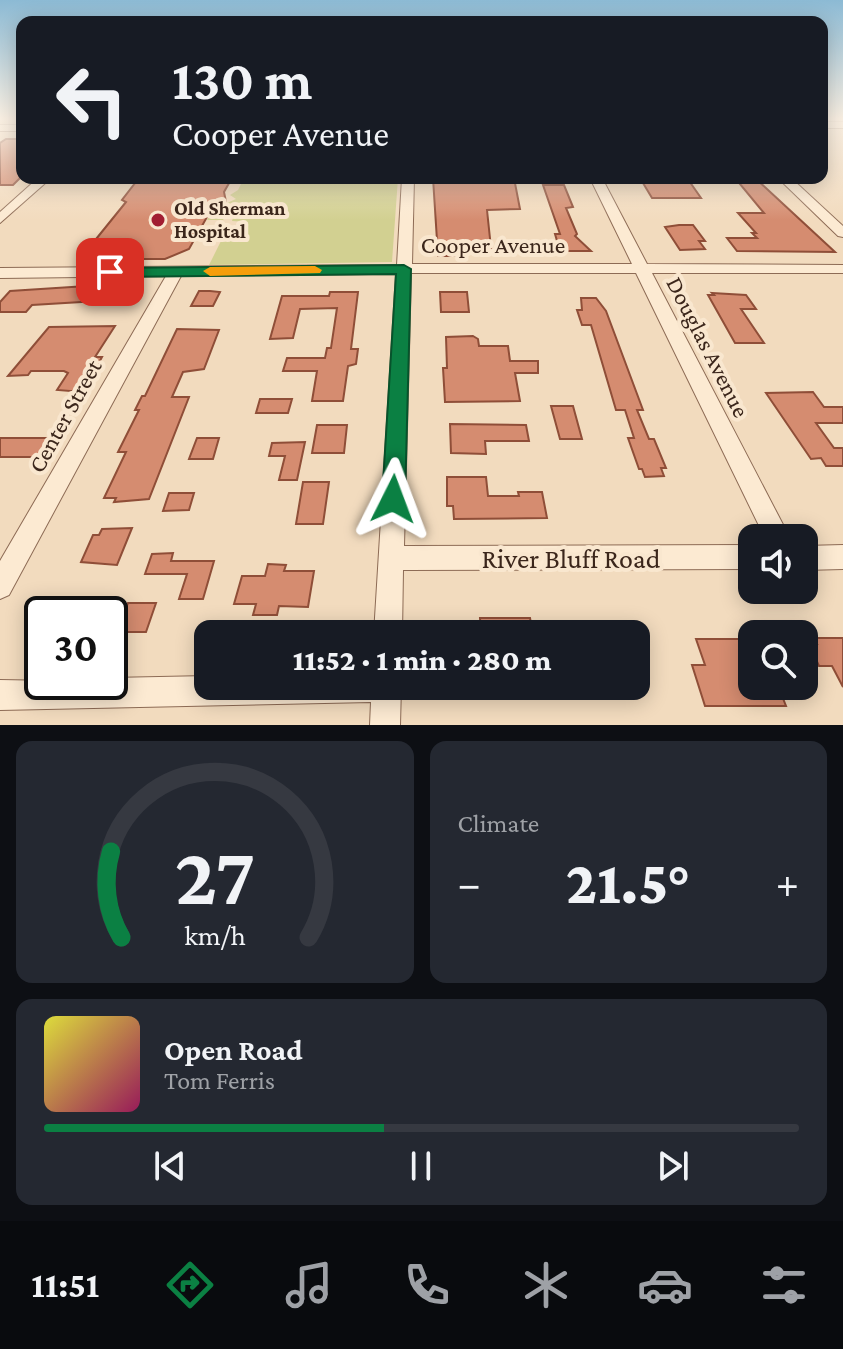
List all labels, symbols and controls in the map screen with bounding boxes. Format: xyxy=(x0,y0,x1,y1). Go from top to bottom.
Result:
icon: left xyxy=(40,48,144,152)
text: 130 m xyxy=(172,49,313,111)
text: Cooper Avenue xyxy=(172,114,389,154)
place label: Old Sherman Hospital xyxy=(174,197,286,242)
marker: Old Sherman Hospital xyxy=(149,211,167,229)
street label: Cooper Avenue xyxy=(421,231,565,258)
pin xyxy=(76,238,144,306)
icon: arrive xyxy=(88,250,132,294)
street label: Douglas Avenue xyxy=(661,272,755,422)
street label: Center Street xyxy=(22,354,107,477)
position arrow xyxy=(351,457,435,541)
map controls xyxy=(738,524,818,700)
button: sound xyxy=(738,524,818,604)
street label: River Bluff Road xyxy=(481,543,661,574)
speed limit sign: 30 xyxy=(24,596,128,700)
button: search xyxy=(738,620,818,700)
text: 11:52 · 1 min · 280 m xyxy=(293,643,551,676)
text: Climate xyxy=(458,809,539,838)
text: 27 xyxy=(174,829,255,922)
text: 21.5° xyxy=(566,849,691,916)
text: − xyxy=(458,859,481,907)
text: + xyxy=(776,859,799,907)
text: km/h xyxy=(184,919,246,951)
text: Open Road xyxy=(164,1033,303,1066)
text: Tom Ferris xyxy=(164,1066,275,1095)
icon: previous xyxy=(148,1144,192,1188)
icon: pause xyxy=(399,1144,443,1188)
icon: next xyxy=(651,1144,695,1188)
icon: directions xyxy=(162,1257,218,1313)
icon: music xyxy=(281,1257,337,1313)
icon: phone xyxy=(399,1257,455,1313)
icon: climate xyxy=(518,1257,574,1313)
icon: car xyxy=(637,1257,693,1313)
icon: filters xyxy=(756,1257,812,1313)
text: 11:51 xyxy=(31,1265,99,1305)

